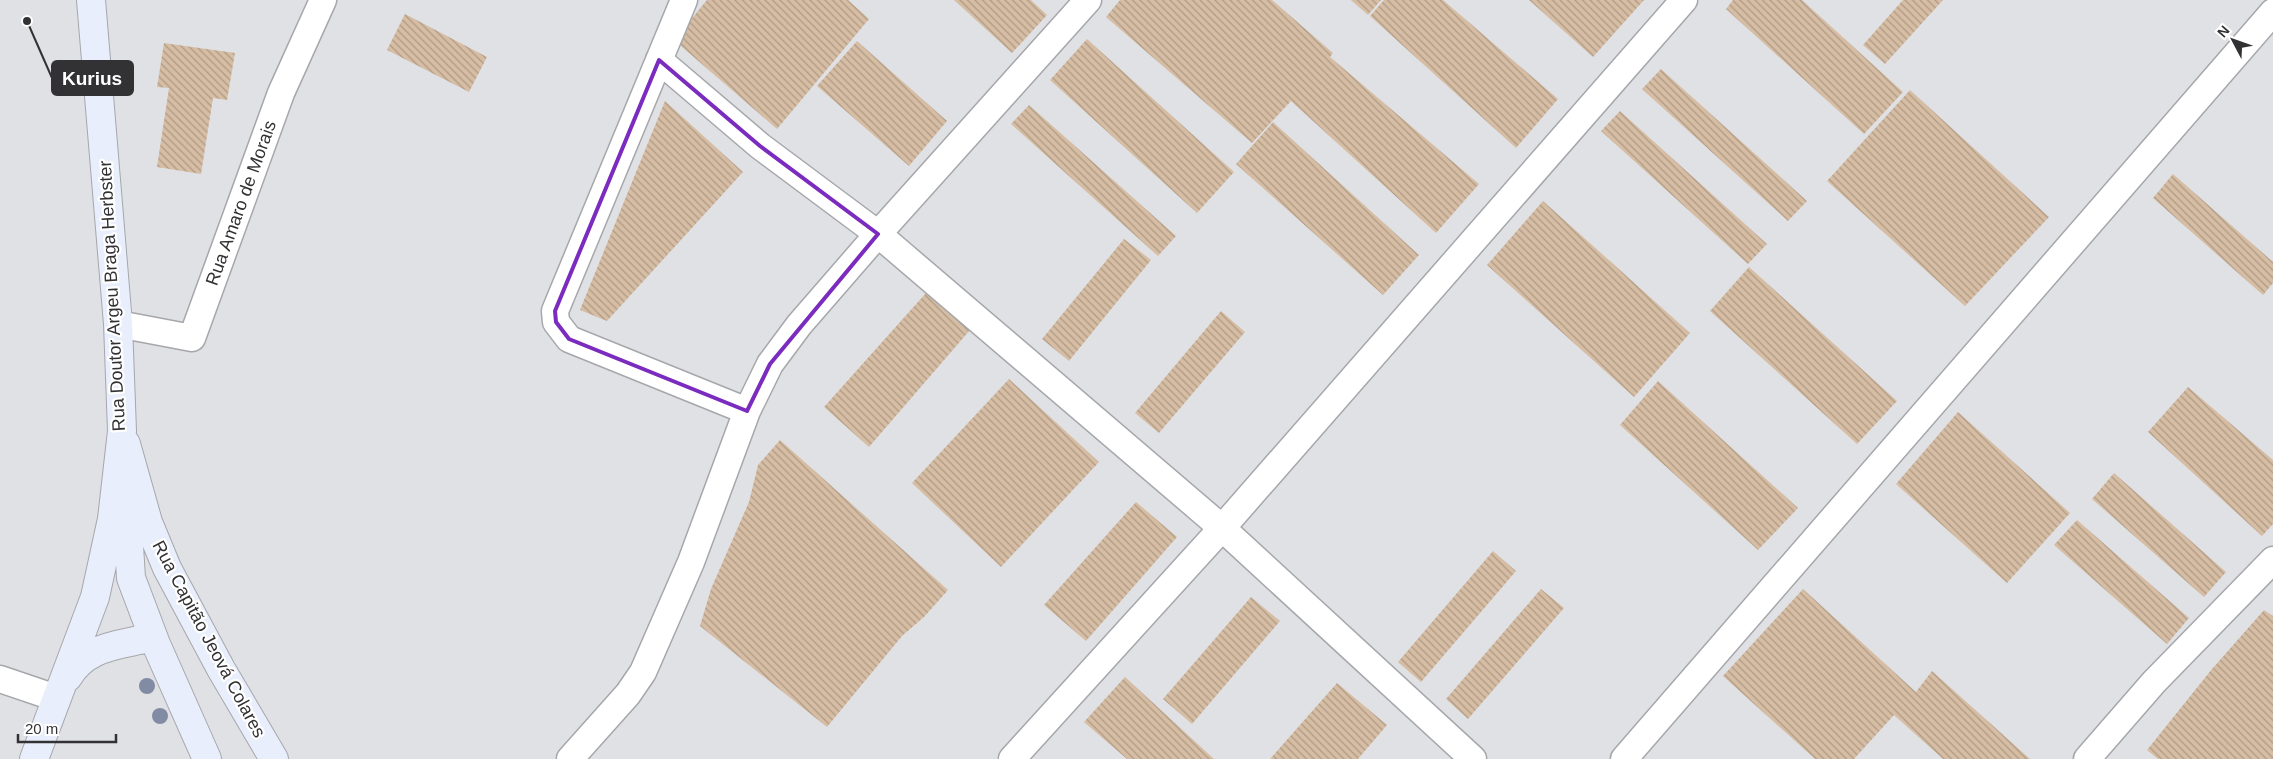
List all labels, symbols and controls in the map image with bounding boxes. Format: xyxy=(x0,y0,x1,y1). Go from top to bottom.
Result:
north arrow xyxy=(2208,15,2258,65)
text: N xyxy=(2214,22,2233,41)
callout: Kurius xyxy=(52,61,133,95)
text: Kurius xyxy=(62,68,122,89)
street label: Rua Amaro de Morais xyxy=(202,118,280,288)
street label: Rua Doutor Argeu Braga Herbster xyxy=(95,160,129,432)
street label: Rua Capitão Jeová Colares xyxy=(148,537,270,741)
scale bar xyxy=(18,712,115,744)
text: 20 m xyxy=(25,720,58,737)

